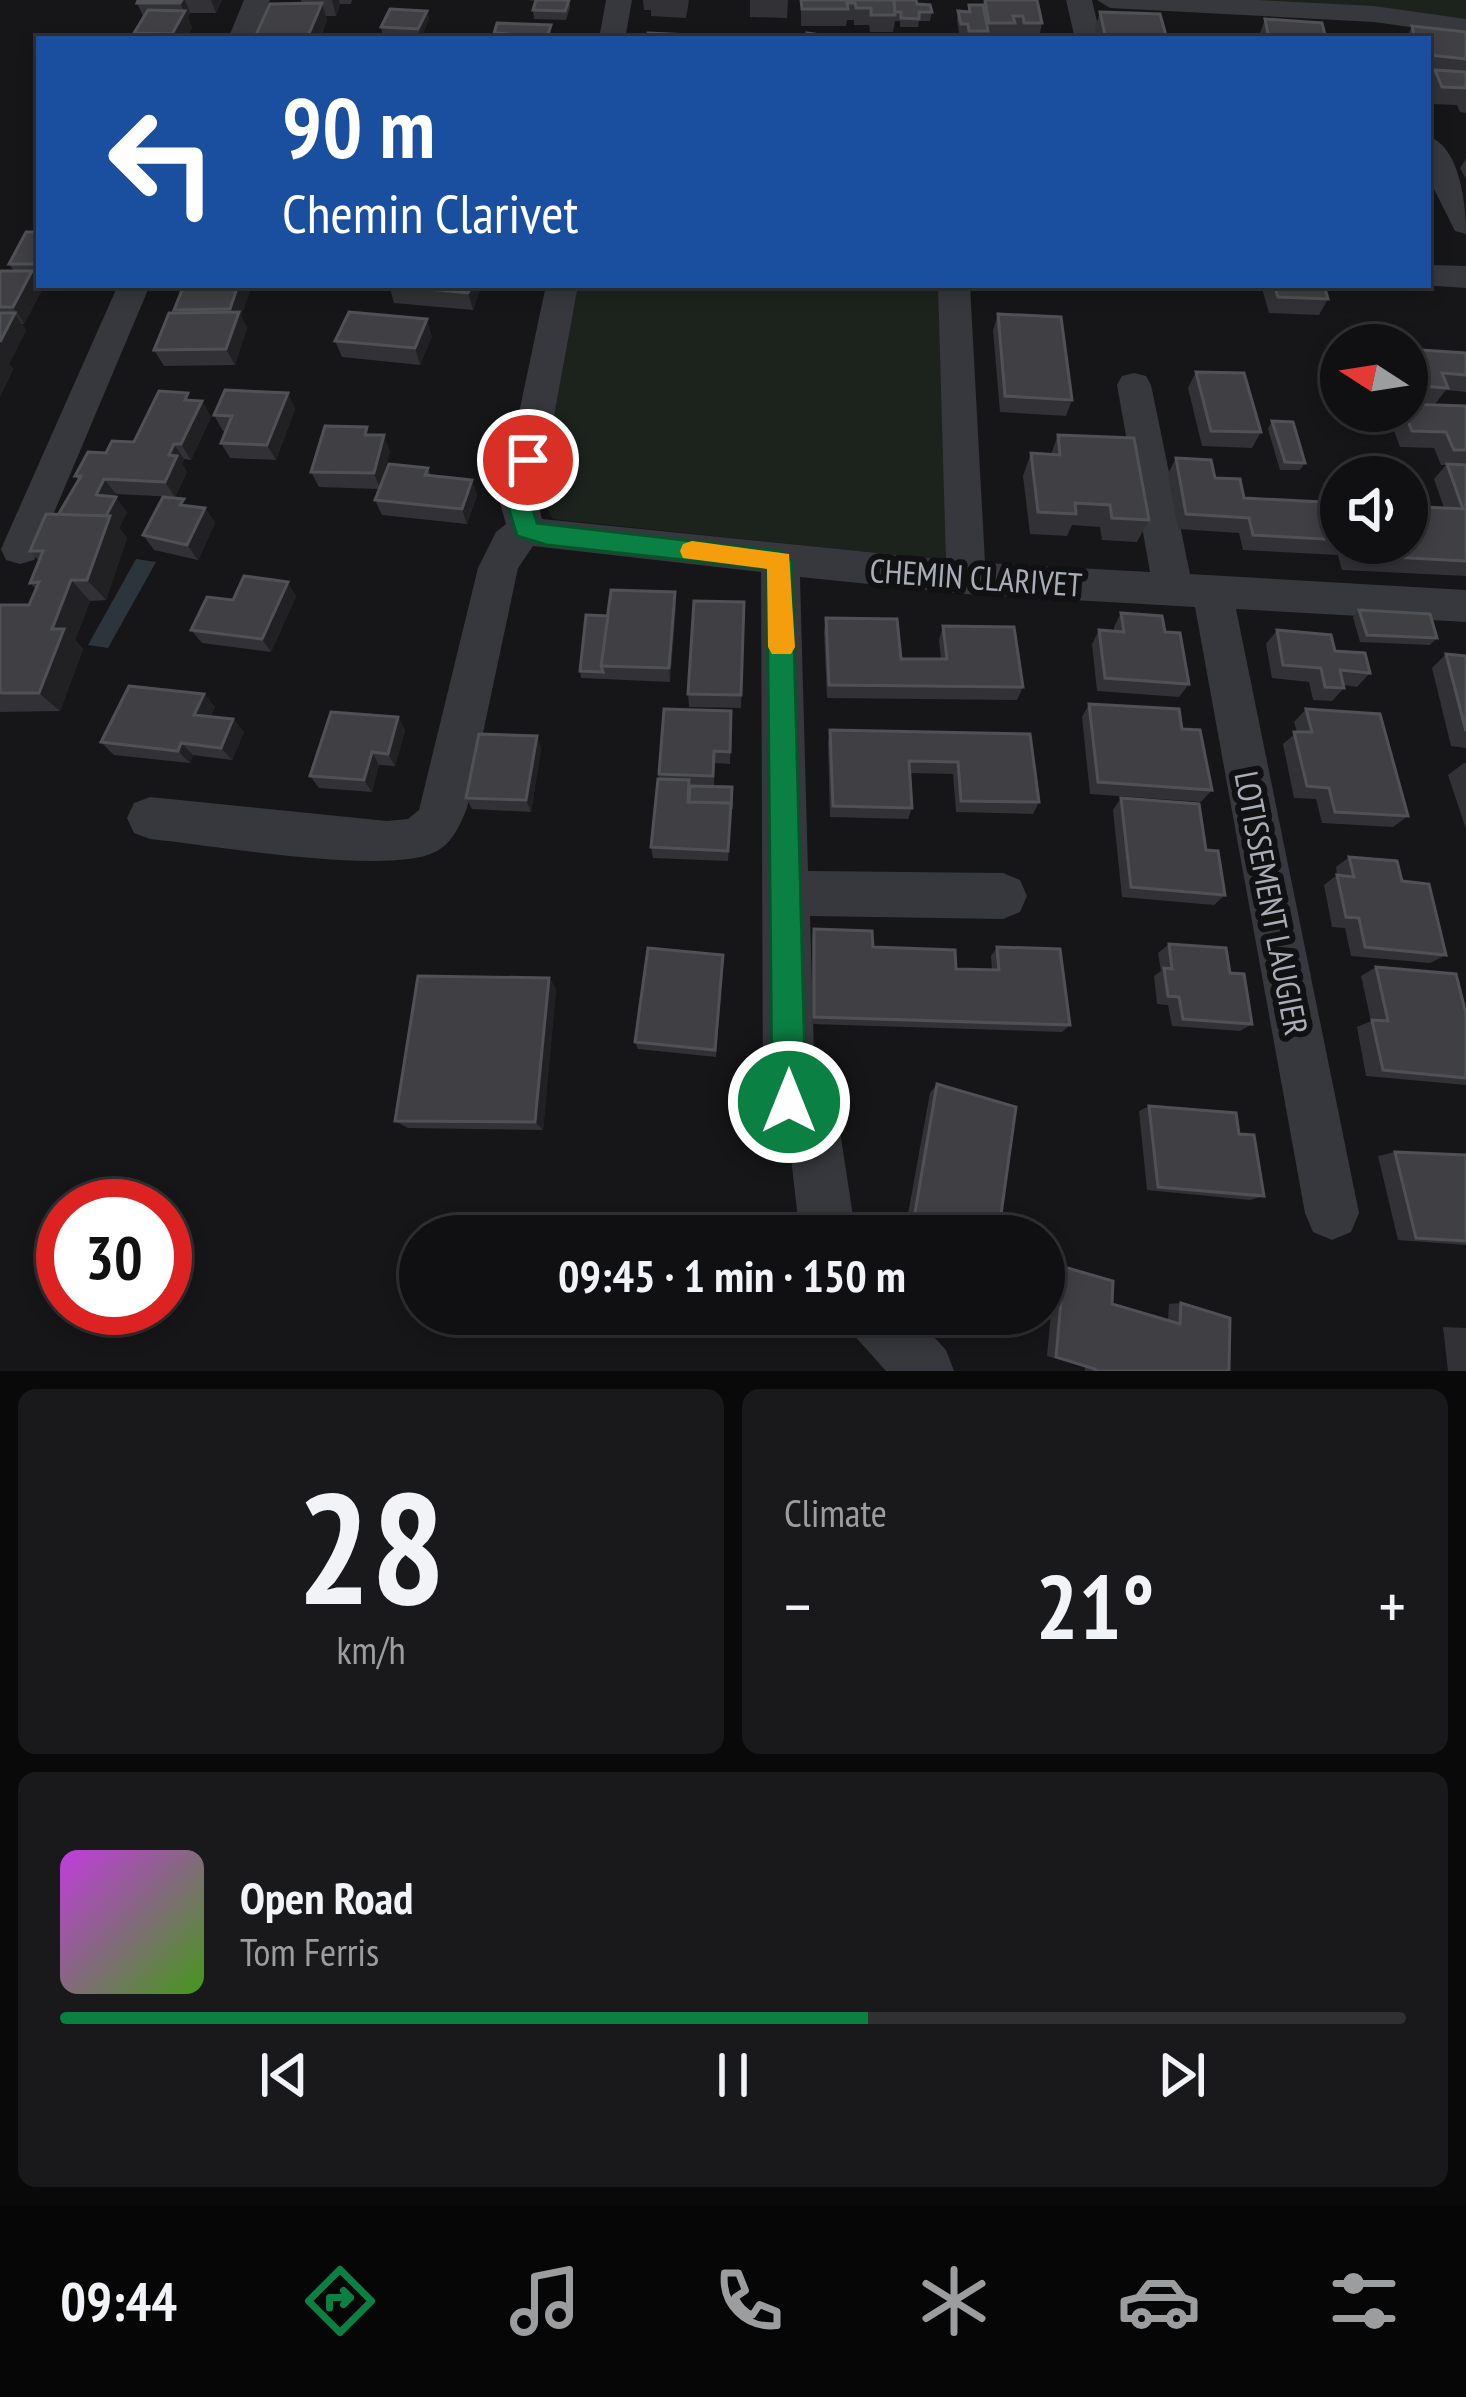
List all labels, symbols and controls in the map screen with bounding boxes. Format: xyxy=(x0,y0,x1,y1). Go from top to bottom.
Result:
text: 90 m xyxy=(282,72,435,181)
icon: left xyxy=(84,84,240,240)
text: Chemin Clarivet xyxy=(282,178,578,248)
north arrow xyxy=(1320,324,1428,432)
map controls xyxy=(1320,324,1428,564)
pin xyxy=(477,409,579,511)
icon: arrive xyxy=(495,427,561,493)
button: sound xyxy=(1320,456,1428,564)
street label: CHEMIN CLARIVET xyxy=(868,548,1084,606)
street label: LOTISSEMENT LAUGIER xyxy=(1225,767,1319,1039)
position arrow xyxy=(726,1039,852,1165)
speed limit sign: 30 xyxy=(36,1179,192,1335)
text: 09:45 · 1 min · 150 m xyxy=(558,1246,906,1304)
text: 28 xyxy=(296,1445,446,1647)
text: Climate xyxy=(784,1487,887,1538)
text: 21° xyxy=(1036,1547,1154,1664)
text: − xyxy=(784,1563,811,1648)
text: + xyxy=(1379,1563,1406,1648)
text: km/h xyxy=(336,1624,406,1675)
text: Open Road xyxy=(240,1868,413,1926)
text: Tom Ferris xyxy=(240,1926,379,1977)
icon: previous xyxy=(251,2042,317,2108)
icon: pause xyxy=(700,2042,766,2108)
icon: next xyxy=(1149,2042,1215,2108)
icon: directions xyxy=(298,2259,382,2343)
icon: music xyxy=(503,2259,587,2343)
icon: phone xyxy=(707,2259,791,2343)
icon: climate xyxy=(912,2259,996,2343)
icon: car xyxy=(1117,2259,1201,2343)
icon: filters xyxy=(1322,2259,1406,2343)
text: 09:44 xyxy=(60,2266,177,2336)

